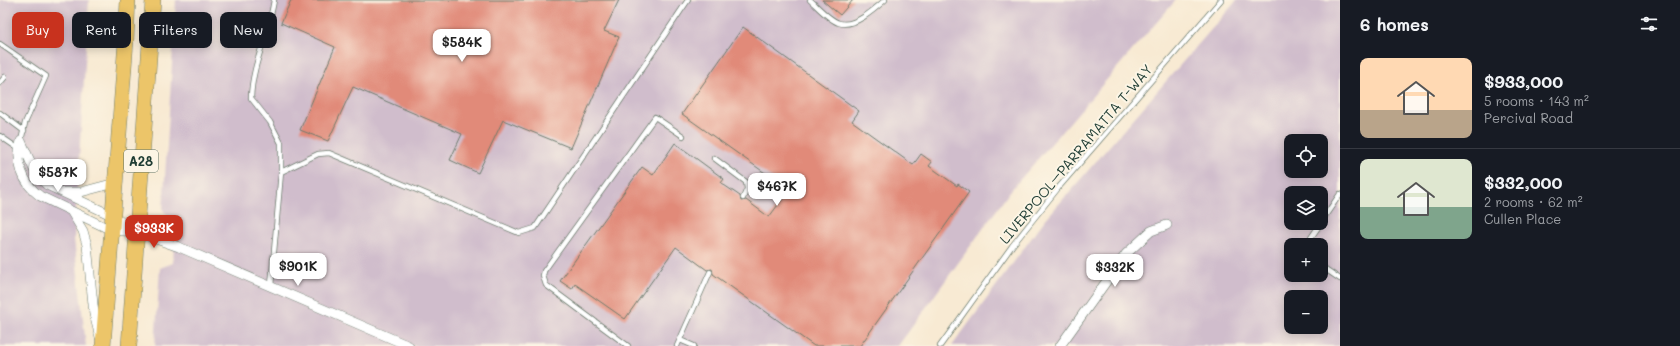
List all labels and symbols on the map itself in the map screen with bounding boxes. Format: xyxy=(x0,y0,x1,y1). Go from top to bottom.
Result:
pin: $584K xyxy=(434,29,490,63)
street label: LIVERPOOL–PARRAMATTA T-WAY xyxy=(995,60,1157,248)
road number: A28 xyxy=(124,150,158,172)
pin: $587K xyxy=(30,159,86,193)
pin: $467K xyxy=(749,173,805,207)
pin: $933K xyxy=(126,215,182,249)
pin: $901K xyxy=(270,253,326,287)
pin: $332K xyxy=(1087,254,1143,288)

